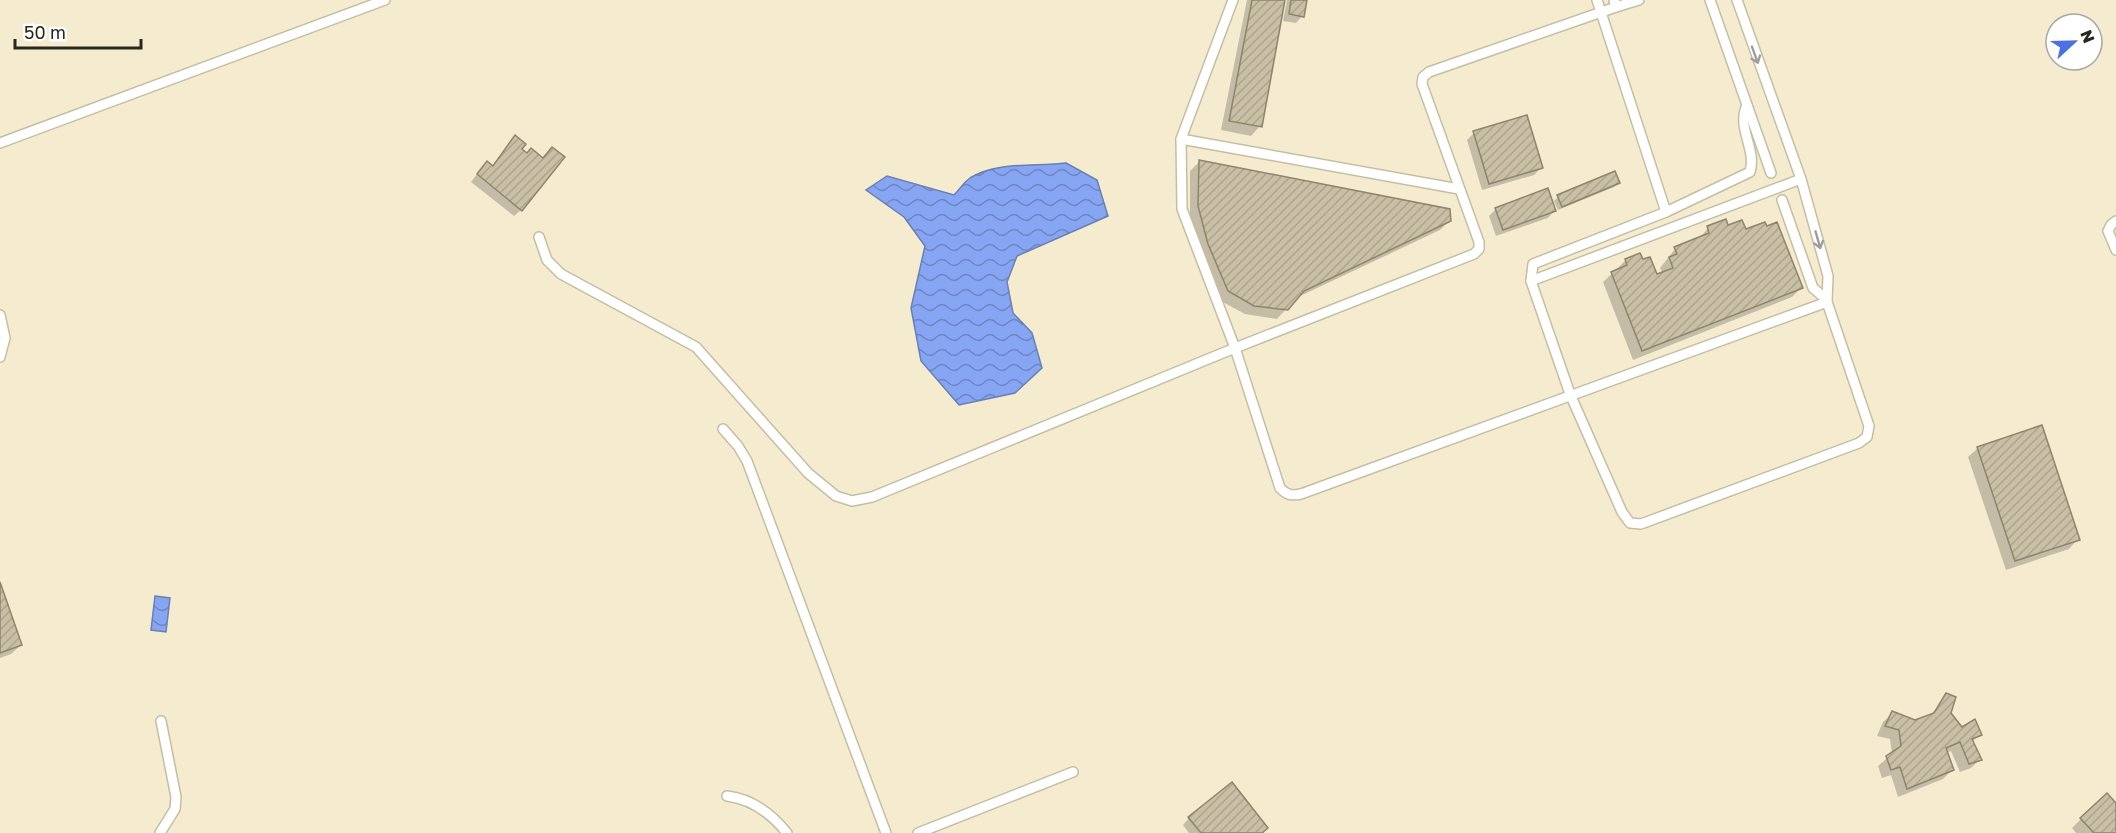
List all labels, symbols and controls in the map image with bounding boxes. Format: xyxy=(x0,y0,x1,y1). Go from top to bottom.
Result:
scale bar xyxy=(15,12,141,50)
north arrow xyxy=(2044,12,2104,72)
text: 50 m xyxy=(24,21,66,43)
text: N xyxy=(2076,27,2099,46)
one-way arrow xyxy=(1751,46,1762,64)
one-way arrow xyxy=(1813,230,1824,249)

